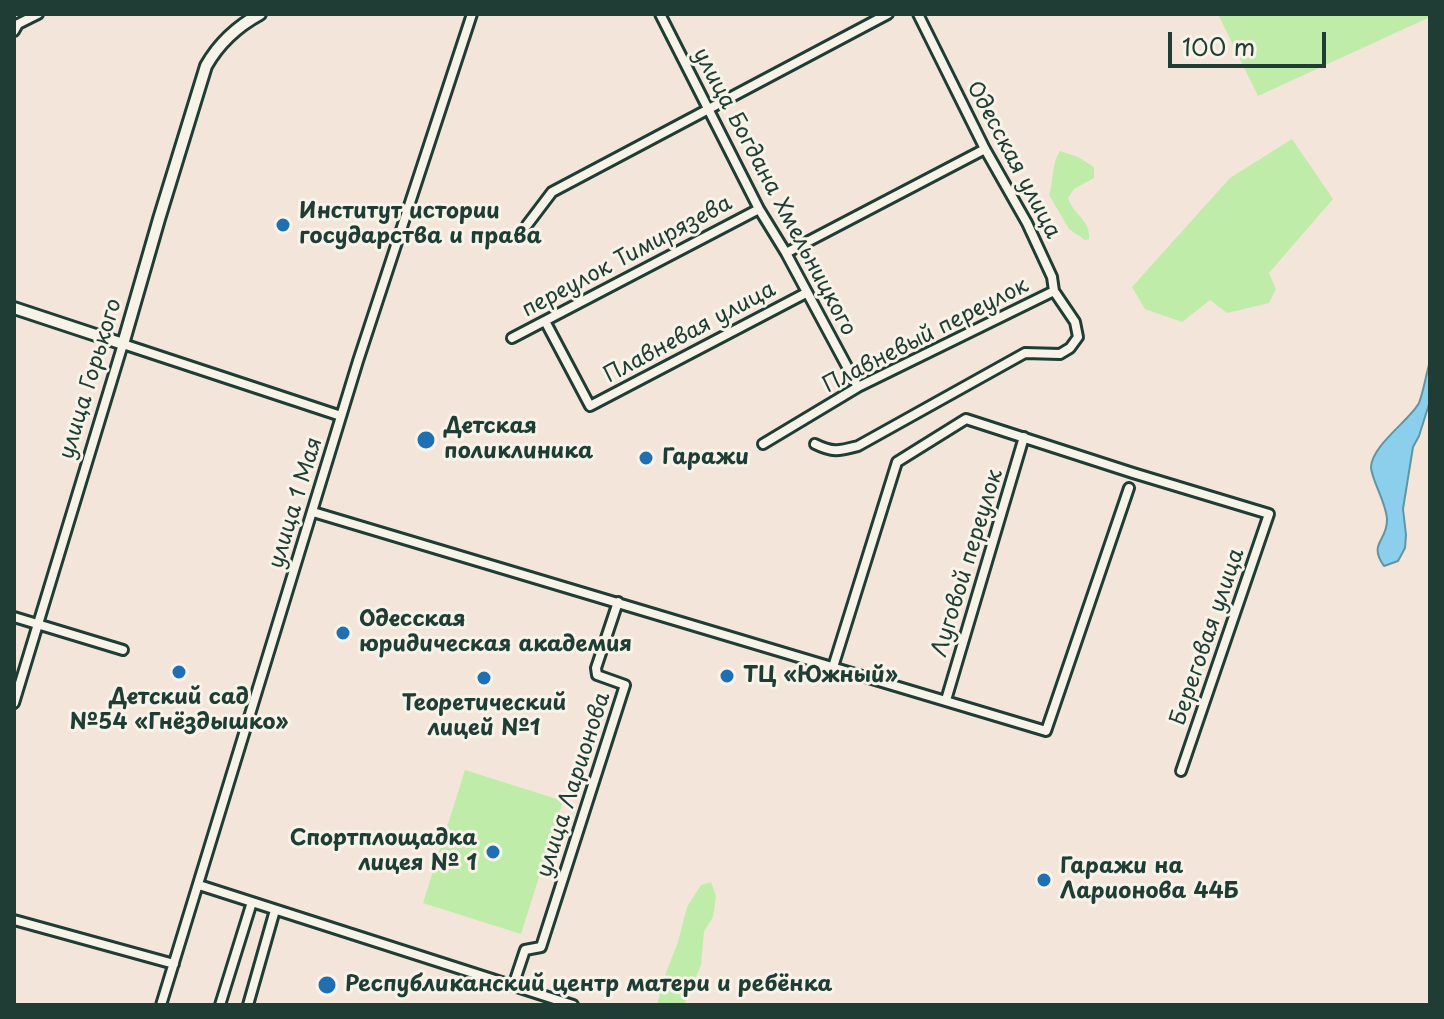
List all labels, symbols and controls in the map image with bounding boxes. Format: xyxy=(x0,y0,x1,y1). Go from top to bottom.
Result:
scale bar xyxy=(1172,16,1330,66)
text: 100 m xyxy=(1182,28,1255,64)
street label: улица Богдана Хмельницкого xyxy=(687,43,861,341)
street label: Одесская улица xyxy=(960,77,1066,243)
street label: переулок Тимирязева xyxy=(517,190,737,324)
place label: Институт истории государства и права xyxy=(299,199,542,250)
marker: Институт истории государства и права xyxy=(274,216,292,234)
street label: Плавневый переулок xyxy=(819,273,1033,399)
street label: Плавневая улица xyxy=(600,277,780,389)
street label: улица Горького xyxy=(54,295,128,463)
place label: Детская поликлиника xyxy=(444,414,593,466)
marker: Детская поликлиника xyxy=(415,429,437,451)
street label: улица 1 Мая xyxy=(263,434,329,572)
place label: Гаражи xyxy=(662,445,749,471)
marker: Гаражи xyxy=(637,449,655,467)
street label: Луговой переулок xyxy=(927,466,1009,660)
street label: Береговая улица xyxy=(1165,545,1251,729)
place label: Одесская юридическая академия xyxy=(359,607,632,658)
marker: Одесская юридическая академия xyxy=(334,624,352,642)
marker: Детский сад №54 «Гнёздышко» xyxy=(170,663,188,681)
place label: ТЦ «Южный» xyxy=(743,663,898,689)
marker: ТЦ «Южный» xyxy=(718,667,736,685)
marker: Теоретический лицей №1 xyxy=(475,669,493,687)
place label: Детский сад №54 «Гнёздышко» xyxy=(70,685,288,736)
street label: улица Ларионова xyxy=(532,689,616,881)
place label: Теоретический лицей №1 xyxy=(402,691,566,742)
place label: Спортплощадка лицея № 1 xyxy=(290,826,477,878)
marker: Спортплощадка лицея № 1 xyxy=(484,843,502,861)
place label: Гаражи на Ларионова 44Б xyxy=(1060,854,1239,906)
marker: Гаражи на Ларионова 44Б xyxy=(1035,871,1053,889)
place label: Республиканский центр матери и ребёнка xyxy=(345,972,832,998)
marker: Республиканский центр матери и ребёнка xyxy=(316,974,338,996)

